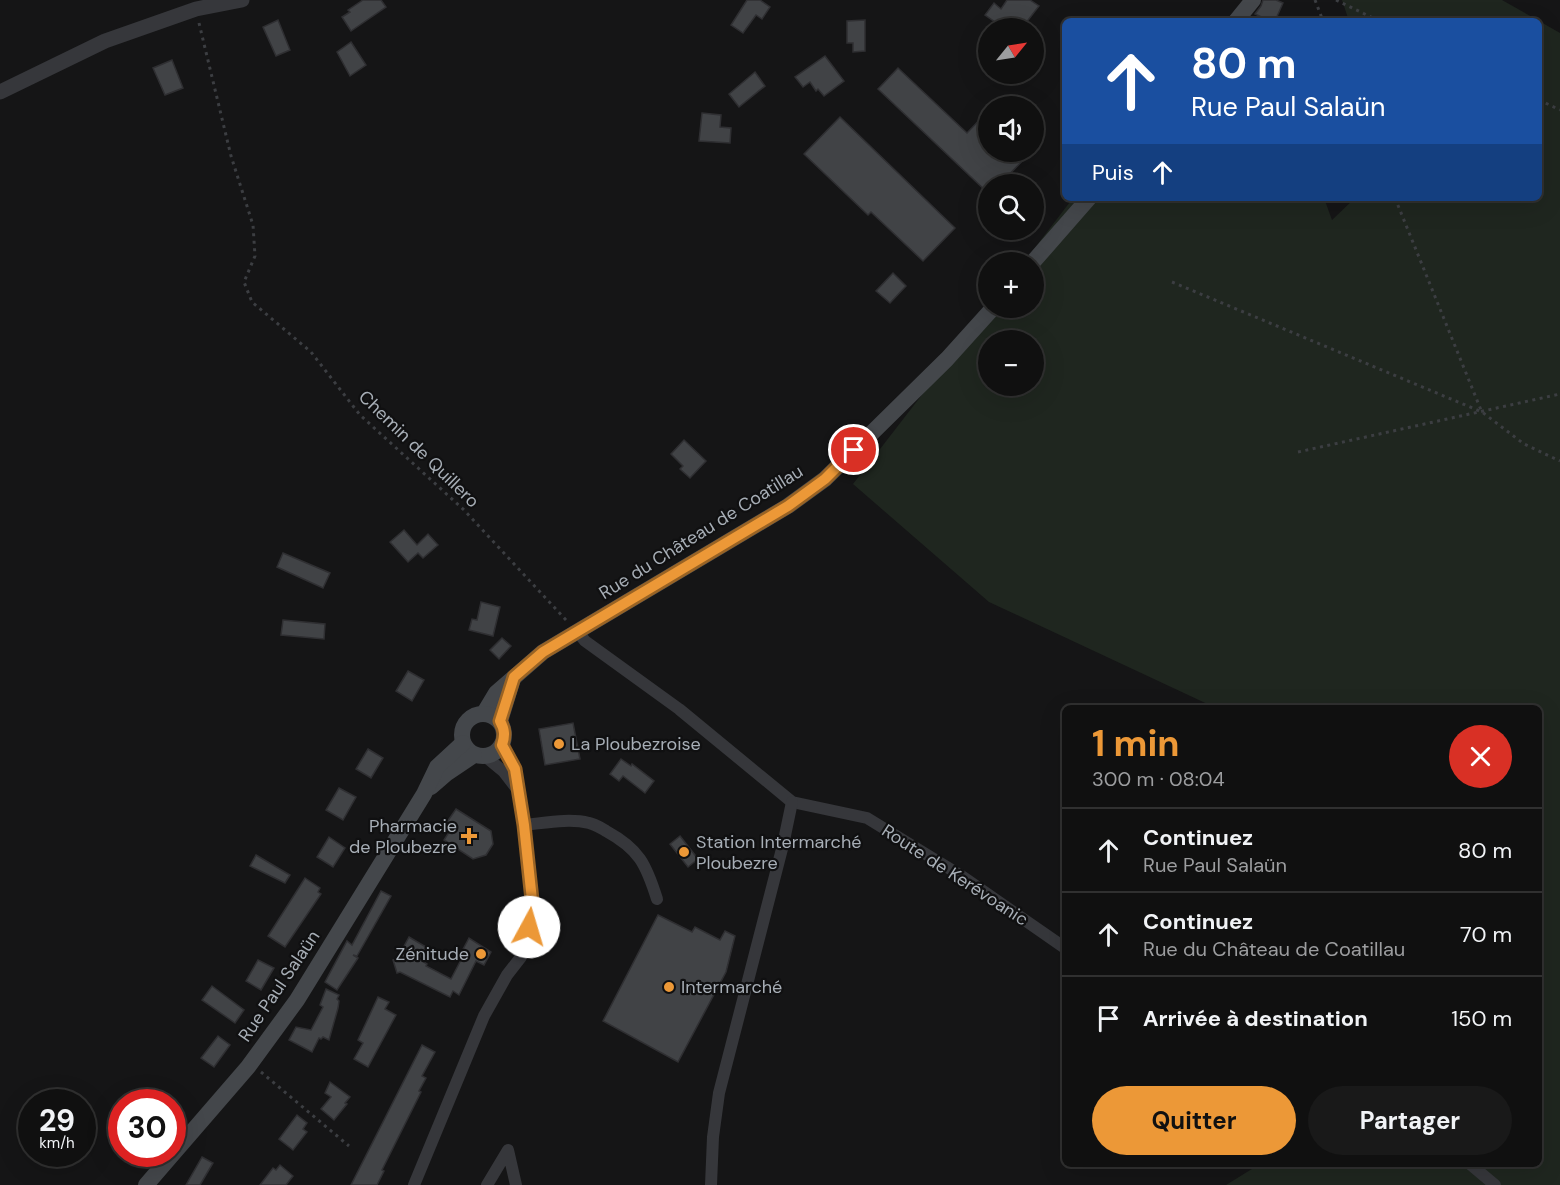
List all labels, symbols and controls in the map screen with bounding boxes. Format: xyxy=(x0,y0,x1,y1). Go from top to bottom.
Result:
north arrow xyxy=(978,18,1044,84)
map controls xyxy=(978,18,1044,396)
text: 80 m xyxy=(1191,36,1297,91)
icon: ahead xyxy=(1092,42,1170,120)
text: Rue Paul Salaün xyxy=(1191,89,1385,124)
button: sound xyxy=(978,96,1044,162)
icon: ahead xyxy=(1146,156,1179,189)
text: Puis xyxy=(1092,158,1134,187)
button: search xyxy=(978,174,1044,240)
button: + xyxy=(978,252,1044,318)
button: − xyxy=(978,330,1044,396)
street label: Chemin de Quillero xyxy=(353,385,485,513)
pin xyxy=(828,424,879,475)
icon: arrive xyxy=(837,433,870,466)
street label: Rue du Château de Coatillau xyxy=(595,459,807,605)
text: 1 min xyxy=(1092,720,1180,767)
button: close xyxy=(1449,725,1512,788)
place label: La Ploubezroise xyxy=(571,732,701,756)
marker: La Ploubezroise xyxy=(552,737,566,751)
text: 300 m · 08:04 xyxy=(1092,766,1225,792)
place label: Pharmacie de Ploubezre xyxy=(349,814,457,859)
street label: Route de Kerévoanic xyxy=(877,819,1033,931)
text: Continuez xyxy=(1143,823,1253,852)
marker: Pharmacie de Ploubezre xyxy=(462,829,476,843)
place label: Station Intermarché Ploubezre xyxy=(696,830,861,875)
icon: ahead xyxy=(1092,834,1125,867)
text: 80 m xyxy=(1458,836,1512,865)
marker: Station Intermarché Ploubezre xyxy=(677,845,691,859)
text: Rue Paul Salaün xyxy=(1143,852,1287,878)
position arrow xyxy=(497,895,561,959)
text: Continuez xyxy=(1143,907,1253,936)
icon: ahead xyxy=(1092,918,1125,951)
text: 70 m xyxy=(1460,920,1512,949)
street label: Rue Paul Salaün xyxy=(233,926,325,1046)
text: Rue du Château de Coatillau xyxy=(1143,936,1405,962)
place label: Zénitude xyxy=(396,942,469,966)
marker: Zénitude xyxy=(474,947,488,961)
place label: Intermarché xyxy=(681,975,782,999)
marker: Intermarché xyxy=(662,980,676,994)
icon: arrive xyxy=(1092,1002,1125,1035)
text: Arrivée à destination xyxy=(1143,1004,1368,1033)
text: 150 m xyxy=(1451,1004,1512,1033)
button: Quitter xyxy=(1092,1086,1296,1155)
button: Partager xyxy=(1308,1086,1512,1155)
speed limit sign: 30 xyxy=(108,1089,186,1167)
text: 29 xyxy=(39,1101,75,1140)
text: km/h xyxy=(39,1133,75,1153)

